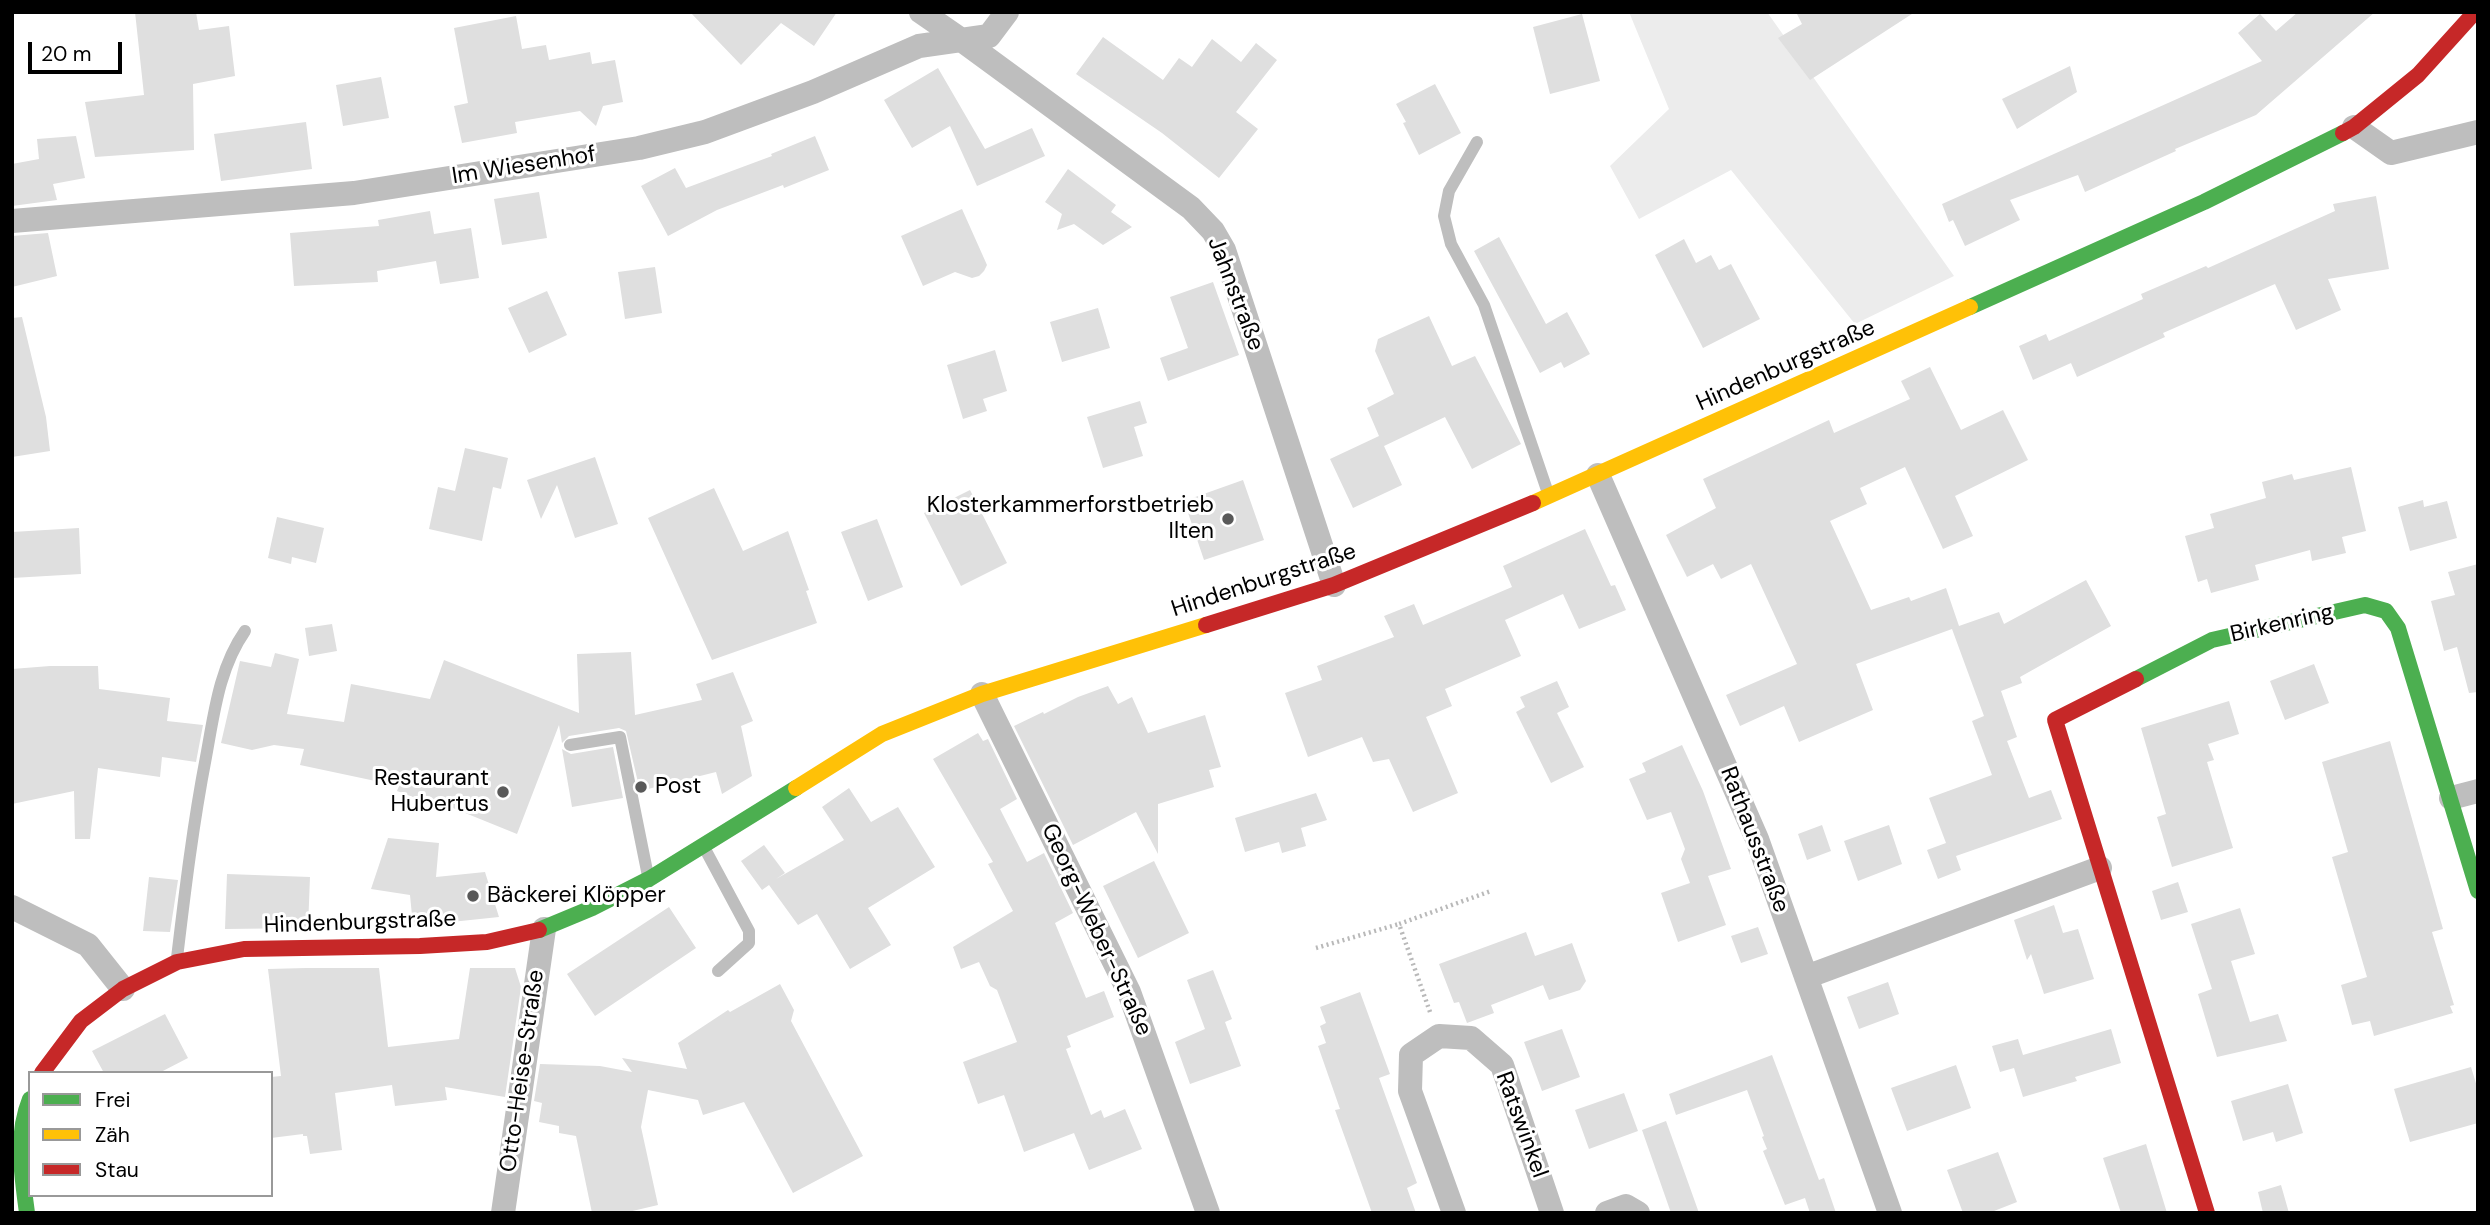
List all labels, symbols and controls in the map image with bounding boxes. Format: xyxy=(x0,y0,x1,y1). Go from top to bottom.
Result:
scale bar xyxy=(32,28,126,72)
text: 20 m xyxy=(41,40,92,68)
street label: Im Wiesenhof xyxy=(450,141,598,191)
street label: Jahnstraße xyxy=(1201,233,1269,355)
street label: Hindenburgstraße xyxy=(1692,314,1880,418)
place label: Klosterkammerforstbetrieb Ilten xyxy=(927,492,1214,546)
marker: Klosterkammerforstbetrieb Ilten xyxy=(1220,511,1236,527)
street label: Hindenburgstraße xyxy=(1168,538,1360,624)
street label: Birkenring xyxy=(2228,599,2336,649)
street label: Rathausstraße xyxy=(1714,763,1794,917)
place label: Restaurant Hubertus xyxy=(374,765,489,819)
place label: Post xyxy=(655,773,701,801)
marker: Post xyxy=(633,779,649,795)
marker: Restaurant Hubertus xyxy=(495,784,511,800)
street label: Georg-Weber-Straße xyxy=(1035,820,1157,1040)
place label: Bäckerei Klöpper xyxy=(487,882,666,910)
marker: Bäckerei Klöpper xyxy=(465,888,481,904)
street label: Hindenburgstraße xyxy=(263,906,457,940)
street label: Otto-Heise-Straße xyxy=(495,968,551,1174)
street label: Ratswinkel xyxy=(1489,1068,1553,1182)
legend xyxy=(28,1071,273,1197)
text: Frei xyxy=(95,1086,131,1114)
text: Zäh xyxy=(95,1121,130,1149)
text: Stau xyxy=(95,1156,139,1184)

